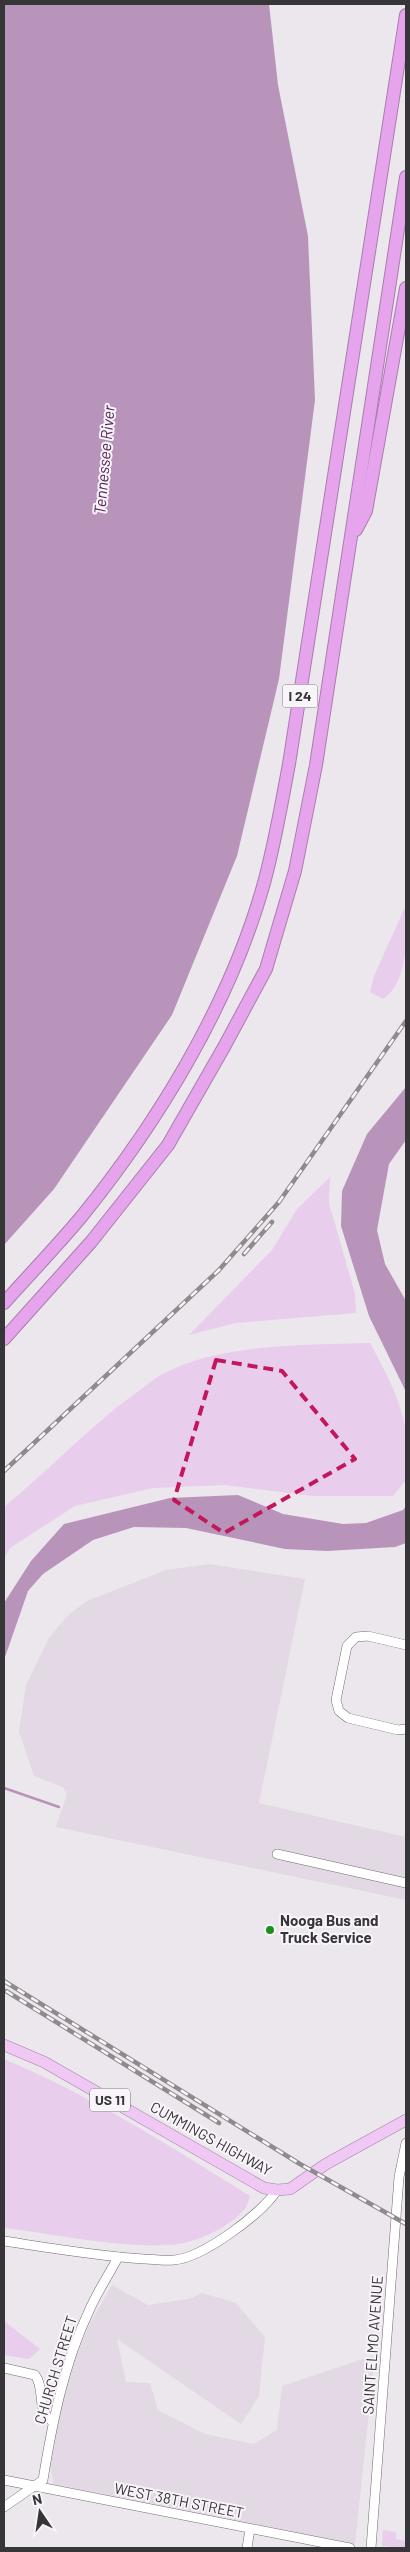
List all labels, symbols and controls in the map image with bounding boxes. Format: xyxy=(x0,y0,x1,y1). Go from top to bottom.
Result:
water label: Tennessee River xyxy=(89,403,118,515)
road number: I 24 xyxy=(282,684,318,708)
place label: Nooga Bus and Truck Service xyxy=(280,1911,378,1946)
marker: Nooga Bus and Truck Service xyxy=(264,1924,276,1936)
road number: US 11 xyxy=(90,2088,130,2112)
street label: CUMMINGS HIGHWAY xyxy=(148,2097,275,2179)
street label: SAINT ELMO AVENUE xyxy=(358,2275,386,2415)
street label: CHURCH STREET xyxy=(30,2313,80,2426)
street label: WEST 38TH STREET xyxy=(113,2479,246,2521)
north arrow xyxy=(15,2487,65,2537)
text: N xyxy=(31,2490,43,2508)

